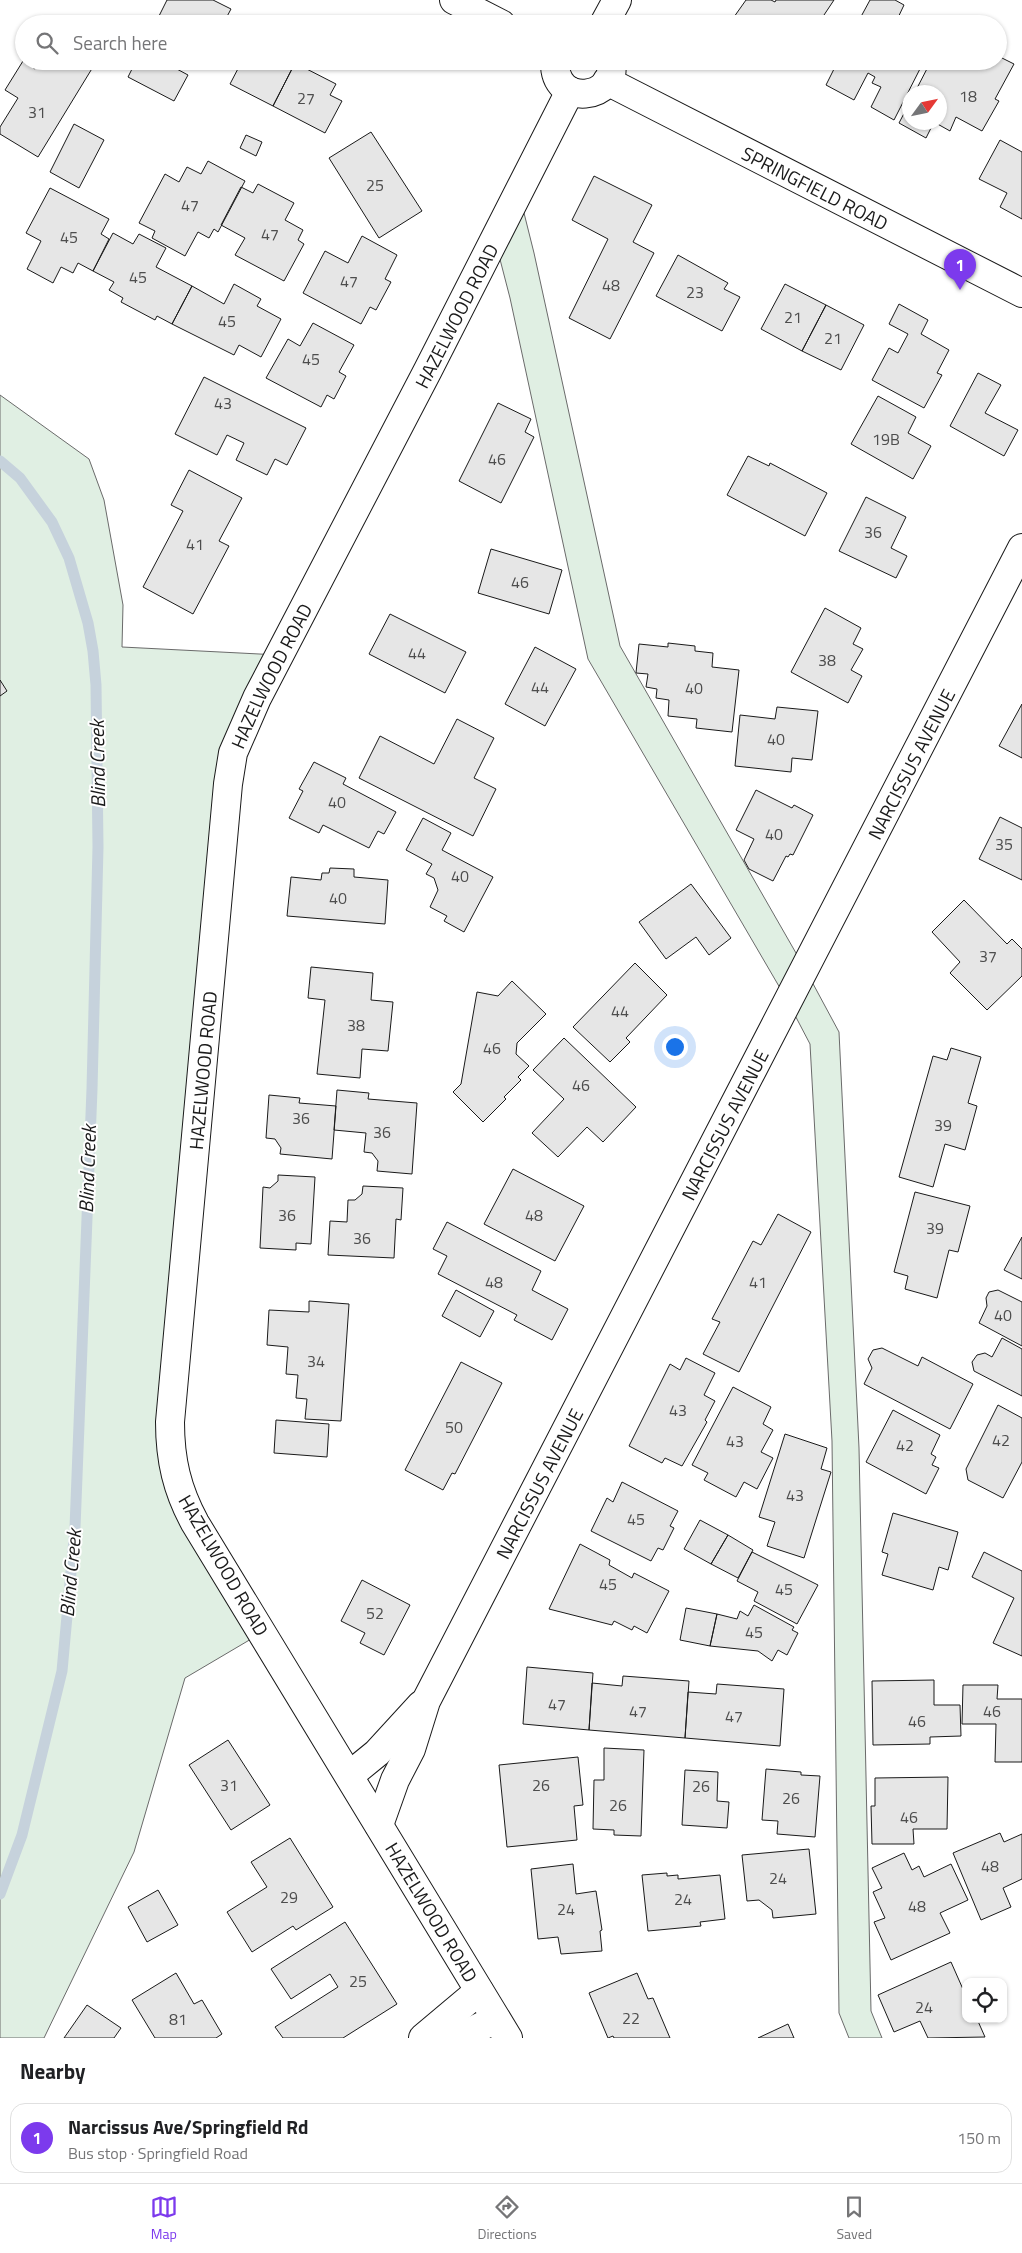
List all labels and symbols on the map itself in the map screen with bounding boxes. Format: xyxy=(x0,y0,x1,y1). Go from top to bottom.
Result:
house number: 18 xyxy=(959,84,977,108)
north arrow xyxy=(902,85,947,130)
house number: 27 xyxy=(297,86,315,110)
house number: 31 xyxy=(28,100,46,124)
street label: SPRINGFIELD ROAD xyxy=(737,138,894,237)
house number: 25 xyxy=(366,173,384,197)
house number: 47 xyxy=(181,193,199,217)
house number: 47 xyxy=(261,222,279,246)
house number: 45 xyxy=(60,225,78,249)
street label: HAZELWOOD ROAD xyxy=(407,238,505,393)
pin: 1 xyxy=(944,249,976,290)
house number: 45 xyxy=(129,265,147,289)
house number: 47 xyxy=(340,269,358,293)
house number: 48 xyxy=(602,273,620,297)
house number: 23 xyxy=(686,280,704,304)
house number: 21 xyxy=(784,305,802,329)
house number: 45 xyxy=(218,309,236,333)
house number: 21 xyxy=(824,326,842,350)
house number: 45 xyxy=(302,347,320,371)
house number: 43 xyxy=(214,391,232,415)
house number: 19B xyxy=(872,427,900,451)
house number: 46 xyxy=(488,447,506,471)
house number: 36 xyxy=(864,520,882,544)
house number: 41 xyxy=(186,532,204,556)
house number: 46 xyxy=(511,570,529,594)
street label: HAZELWOOD ROAD xyxy=(222,598,319,753)
house number: 44 xyxy=(408,641,426,665)
house number: 38 xyxy=(818,648,836,672)
house number: 44 xyxy=(531,675,549,699)
house number: 40 xyxy=(685,676,703,700)
street label: NARCISSUS AVENUE xyxy=(859,683,962,844)
water label: Blind Creek xyxy=(81,718,113,808)
house number: 40 xyxy=(767,727,785,751)
house number: 40 xyxy=(328,790,346,814)
house number: 40 xyxy=(765,822,783,846)
house number: 35 xyxy=(995,832,1013,856)
house number: 40 xyxy=(451,864,469,888)
house number: 40 xyxy=(329,886,347,910)
house number: 37 xyxy=(979,944,997,968)
street label: HAZELWOOD ROAD xyxy=(180,990,224,1151)
house number: 44 xyxy=(611,999,629,1023)
house number: 38 xyxy=(347,1013,365,1037)
your location xyxy=(662,1034,688,1060)
house number: 46 xyxy=(483,1036,501,1060)
street label: NARCISSUS AVENUE xyxy=(673,1044,775,1205)
house number: 46 xyxy=(572,1073,590,1097)
house number: 36 xyxy=(292,1106,310,1130)
house number: 39 xyxy=(934,1113,952,1137)
house number: 36 xyxy=(373,1120,391,1144)
water label: Blind Creek xyxy=(70,1122,104,1213)
house number: 36 xyxy=(278,1203,296,1227)
house number: 48 xyxy=(525,1203,543,1227)
house number: 39 xyxy=(926,1216,944,1240)
house number: 36 xyxy=(353,1226,371,1250)
house number: 48 xyxy=(485,1270,503,1294)
house number: 41 xyxy=(749,1270,767,1294)
house number: 40 xyxy=(994,1303,1012,1327)
house number: 34 xyxy=(307,1349,325,1373)
house number: 43 xyxy=(669,1398,687,1422)
street label: NARCISSUS AVENUE xyxy=(487,1403,590,1564)
house number: 50 xyxy=(445,1415,463,1439)
house number: 42 xyxy=(992,1428,1010,1452)
house number: 43 xyxy=(726,1429,744,1453)
house number: 42 xyxy=(896,1433,914,1457)
house number: 43 xyxy=(786,1483,804,1507)
street label: HAZELWOOD ROAD xyxy=(172,1489,276,1641)
house number: 45 xyxy=(627,1507,645,1531)
water label: Blind Creek xyxy=(51,1526,89,1618)
house number: 45 xyxy=(599,1572,617,1596)
house number: 45 xyxy=(775,1577,793,1601)
house number: 52 xyxy=(366,1601,384,1625)
house number: 45 xyxy=(745,1620,763,1644)
house number: 47 xyxy=(548,1692,566,1716)
house number: 47 xyxy=(629,1699,647,1723)
house number: 46 xyxy=(983,1699,1001,1723)
house number: 47 xyxy=(725,1704,743,1728)
house number: 46 xyxy=(908,1709,926,1733)
house number: 31 xyxy=(220,1773,238,1797)
house number: 26 xyxy=(532,1773,550,1797)
house number: 26 xyxy=(692,1774,710,1798)
house number: 26 xyxy=(782,1786,800,1810)
house number: 26 xyxy=(609,1793,627,1817)
house number: 46 xyxy=(900,1805,918,1829)
street label: HAZELWOOD ROAD xyxy=(379,1836,485,1988)
house number: 48 xyxy=(981,1854,999,1878)
house number: 24 xyxy=(769,1866,787,1890)
house number: 29 xyxy=(280,1885,298,1909)
house number: 24 xyxy=(674,1887,692,1911)
house number: 48 xyxy=(908,1894,926,1918)
house number: 24 xyxy=(557,1897,575,1921)
house number: 25 xyxy=(349,1969,367,1993)
house number: 24 xyxy=(915,1995,933,2019)
house number: 22 xyxy=(622,2006,640,2030)
house number: 81 xyxy=(169,2007,187,2031)

